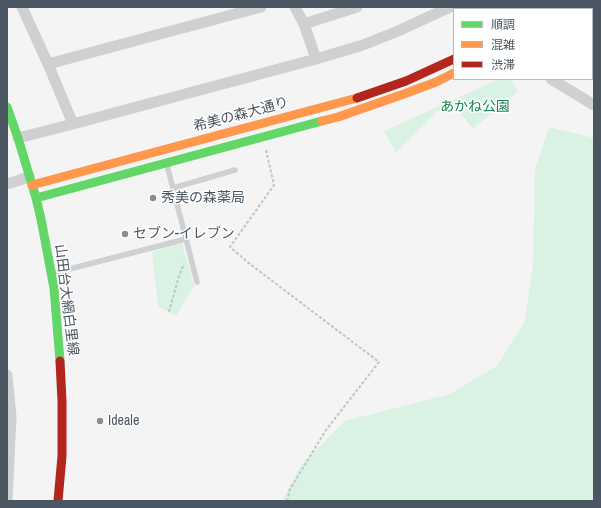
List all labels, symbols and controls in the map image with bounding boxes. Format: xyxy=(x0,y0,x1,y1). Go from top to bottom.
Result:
legend xyxy=(453,8,593,80)
text: 順調 xyxy=(491,17,515,33)
text: 混雑 xyxy=(491,37,515,53)
text: 渋滞 xyxy=(491,57,515,73)
street label: 希美の森大通り xyxy=(191,94,291,136)
park label: あかね公園 xyxy=(440,99,510,115)
place label: 秀美の森薬局 xyxy=(161,190,245,206)
marker: 秀美の森薬局 xyxy=(148,193,158,203)
place label: セブン-イレブン xyxy=(133,226,235,242)
marker: セブン-イレブン xyxy=(120,229,130,239)
street label: 山田台大網白里線 xyxy=(51,243,81,357)
place label: Ideale xyxy=(108,413,139,429)
marker: Ideale xyxy=(95,416,105,426)

